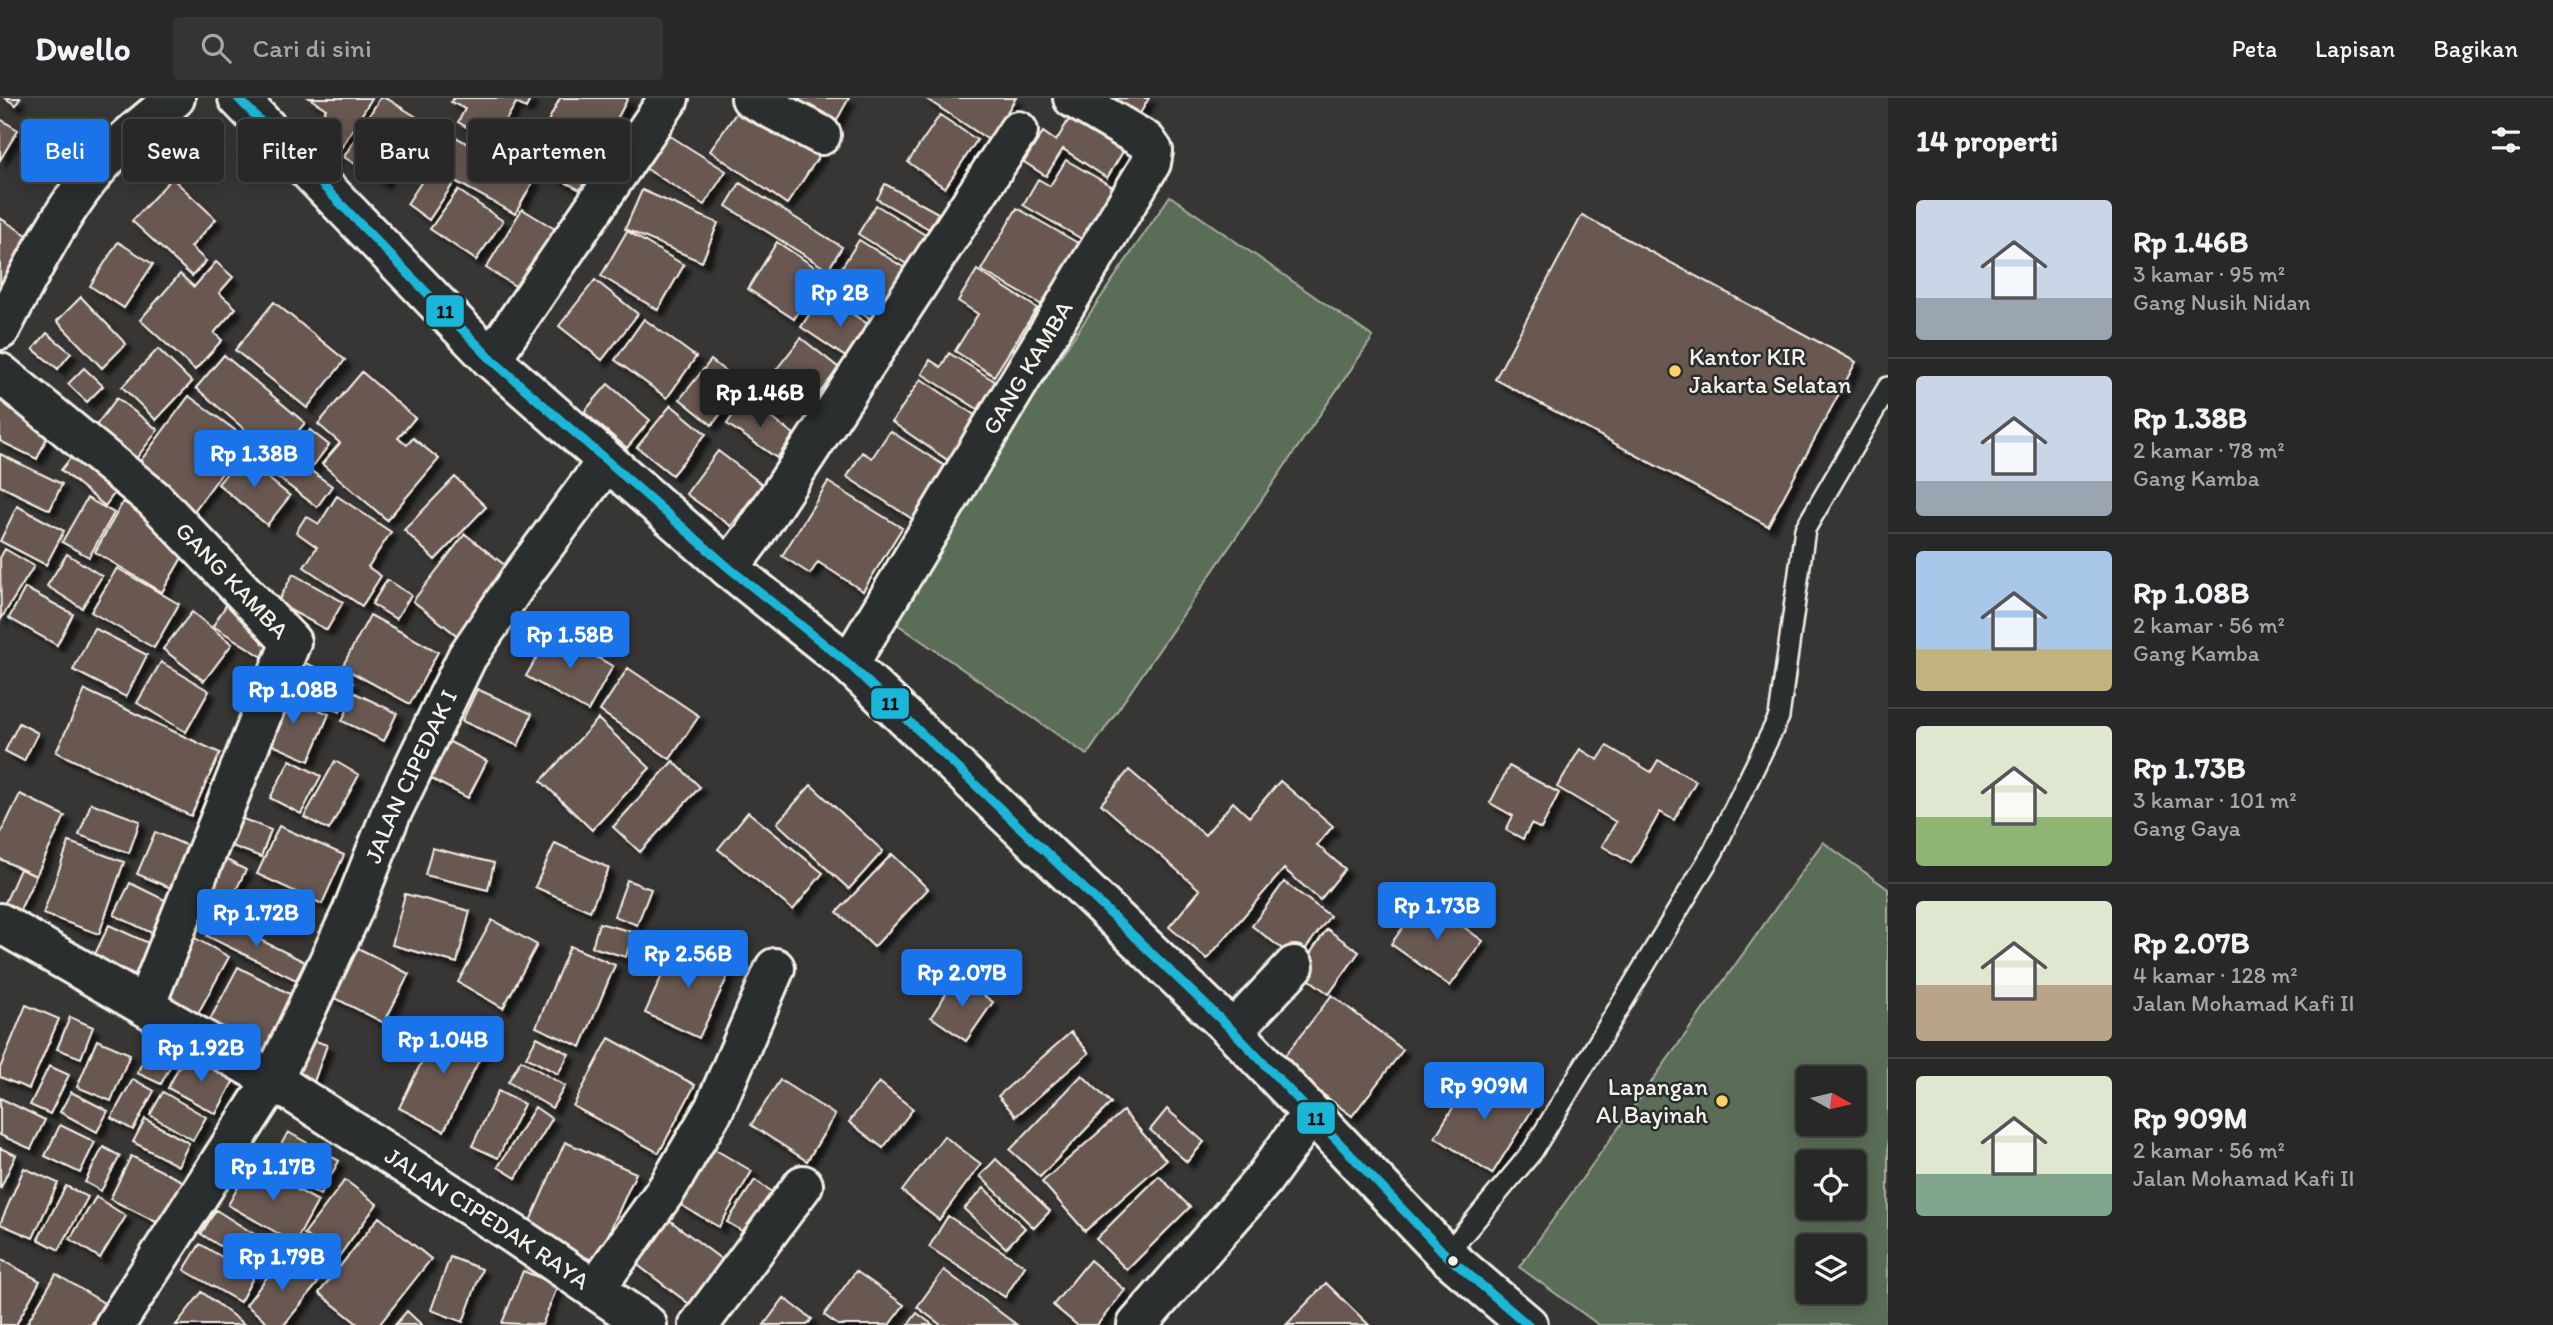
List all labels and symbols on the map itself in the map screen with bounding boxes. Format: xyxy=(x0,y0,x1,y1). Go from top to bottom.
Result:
pin: Rp 2B xyxy=(791,270,889,329)
line badge: 11 xyxy=(425,294,465,328)
street label: GANG KAMBA xyxy=(976,295,1079,440)
text: 11 xyxy=(436,300,454,323)
place label: Kantor KIR Jakarta Selatan xyxy=(1689,342,1852,399)
marker: Kantor KIR Jakarta Selatan xyxy=(1667,363,1683,379)
pin: Rp 1.46B xyxy=(688,370,832,429)
pin: Rp 1.38B xyxy=(182,430,326,490)
street label: GANG KAMBA xyxy=(170,516,295,645)
pin: Rp 1.58B xyxy=(498,612,642,671)
pin: Rp 1.08B xyxy=(221,666,365,726)
street label: JALAN CIPEDAK I xyxy=(358,685,463,867)
line badge: 11 xyxy=(870,687,910,720)
text: 11 xyxy=(881,692,899,715)
pin: Rp 1.73B xyxy=(1365,882,1509,942)
pin: Rp 1.72B xyxy=(184,890,328,949)
pin: Rp 2.56B xyxy=(616,930,760,990)
pin: Rp 2.07B xyxy=(890,950,1034,1009)
pin: Rp 1.04B xyxy=(371,1016,515,1076)
pin: Rp 1.92B xyxy=(129,1024,273,1084)
pin: Rp 909M xyxy=(1419,1062,1549,1122)
north arrow xyxy=(1796,1066,1866,1136)
place label: Lapangan Al Bayinah xyxy=(1596,1072,1708,1129)
marker: Lapangan Al Bayinah xyxy=(1714,1093,1730,1109)
line badge: 11 xyxy=(1296,1101,1336,1135)
text: 11 xyxy=(1307,1107,1325,1130)
street label: JALAN CIPEDAK RAYA xyxy=(380,1141,595,1296)
pin: Rp 1.17B xyxy=(201,1144,345,1203)
pin: Rp 1.79B xyxy=(210,1234,354,1293)
unlabelled marker xyxy=(1446,1254,1460,1268)

